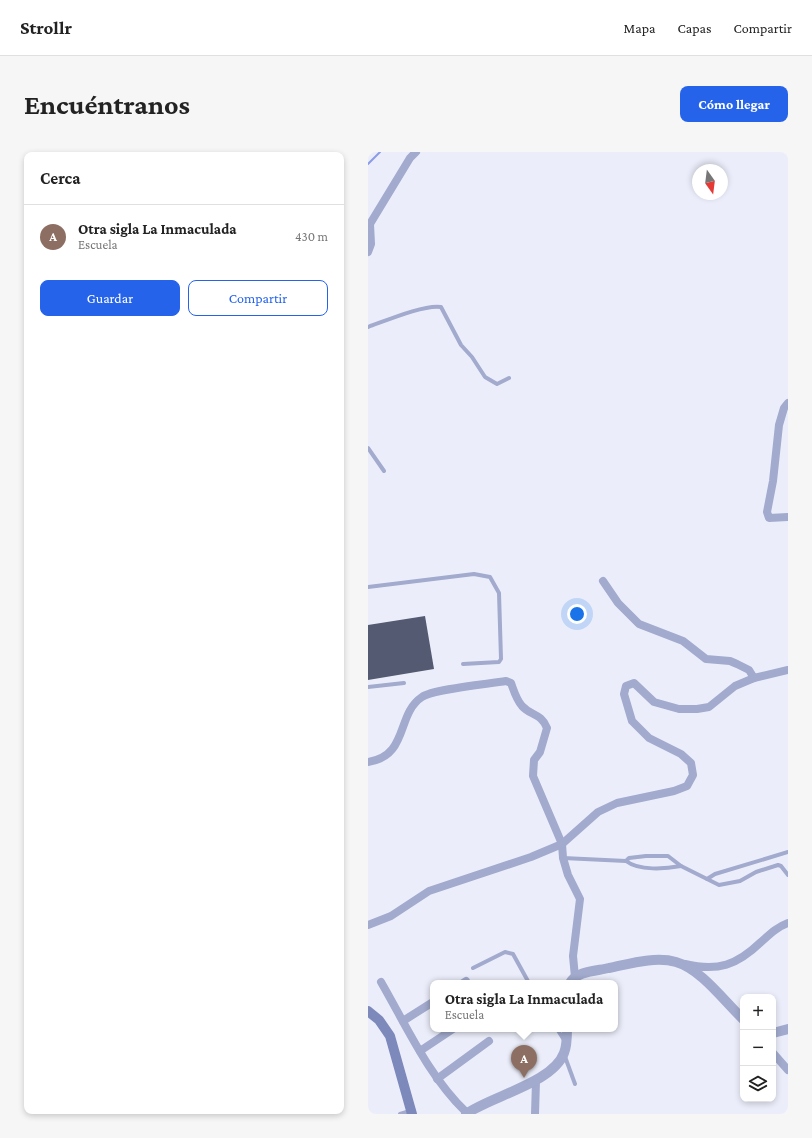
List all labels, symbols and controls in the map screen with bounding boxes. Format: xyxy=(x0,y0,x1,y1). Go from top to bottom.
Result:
text: Strollr xyxy=(20,17,72,38)
text: Mapa xyxy=(624,20,656,36)
text: Capas xyxy=(678,20,712,36)
text: Compartir xyxy=(734,20,792,36)
button: Cómo llegar xyxy=(680,86,788,122)
text: Encuéntranos xyxy=(24,89,190,120)
north arrow xyxy=(692,164,728,200)
text: Cerca xyxy=(40,169,80,188)
text: Otra sigla La Inmaculada xyxy=(78,221,237,237)
text: A xyxy=(49,229,57,244)
text: 430 m xyxy=(295,229,328,244)
text: Escuela xyxy=(78,237,118,252)
button: Guardar xyxy=(40,280,180,316)
button: Compartir xyxy=(188,280,328,316)
your location xyxy=(567,604,587,624)
popup xyxy=(430,980,618,1032)
text: Otra sigla La Inmaculada xyxy=(445,991,603,1007)
map controls xyxy=(740,994,776,1102)
button: + xyxy=(740,994,776,1030)
text: Escuela xyxy=(445,1007,484,1022)
button: − xyxy=(740,1030,776,1066)
pin: A xyxy=(511,1045,537,1078)
button: layers xyxy=(740,1066,776,1102)

